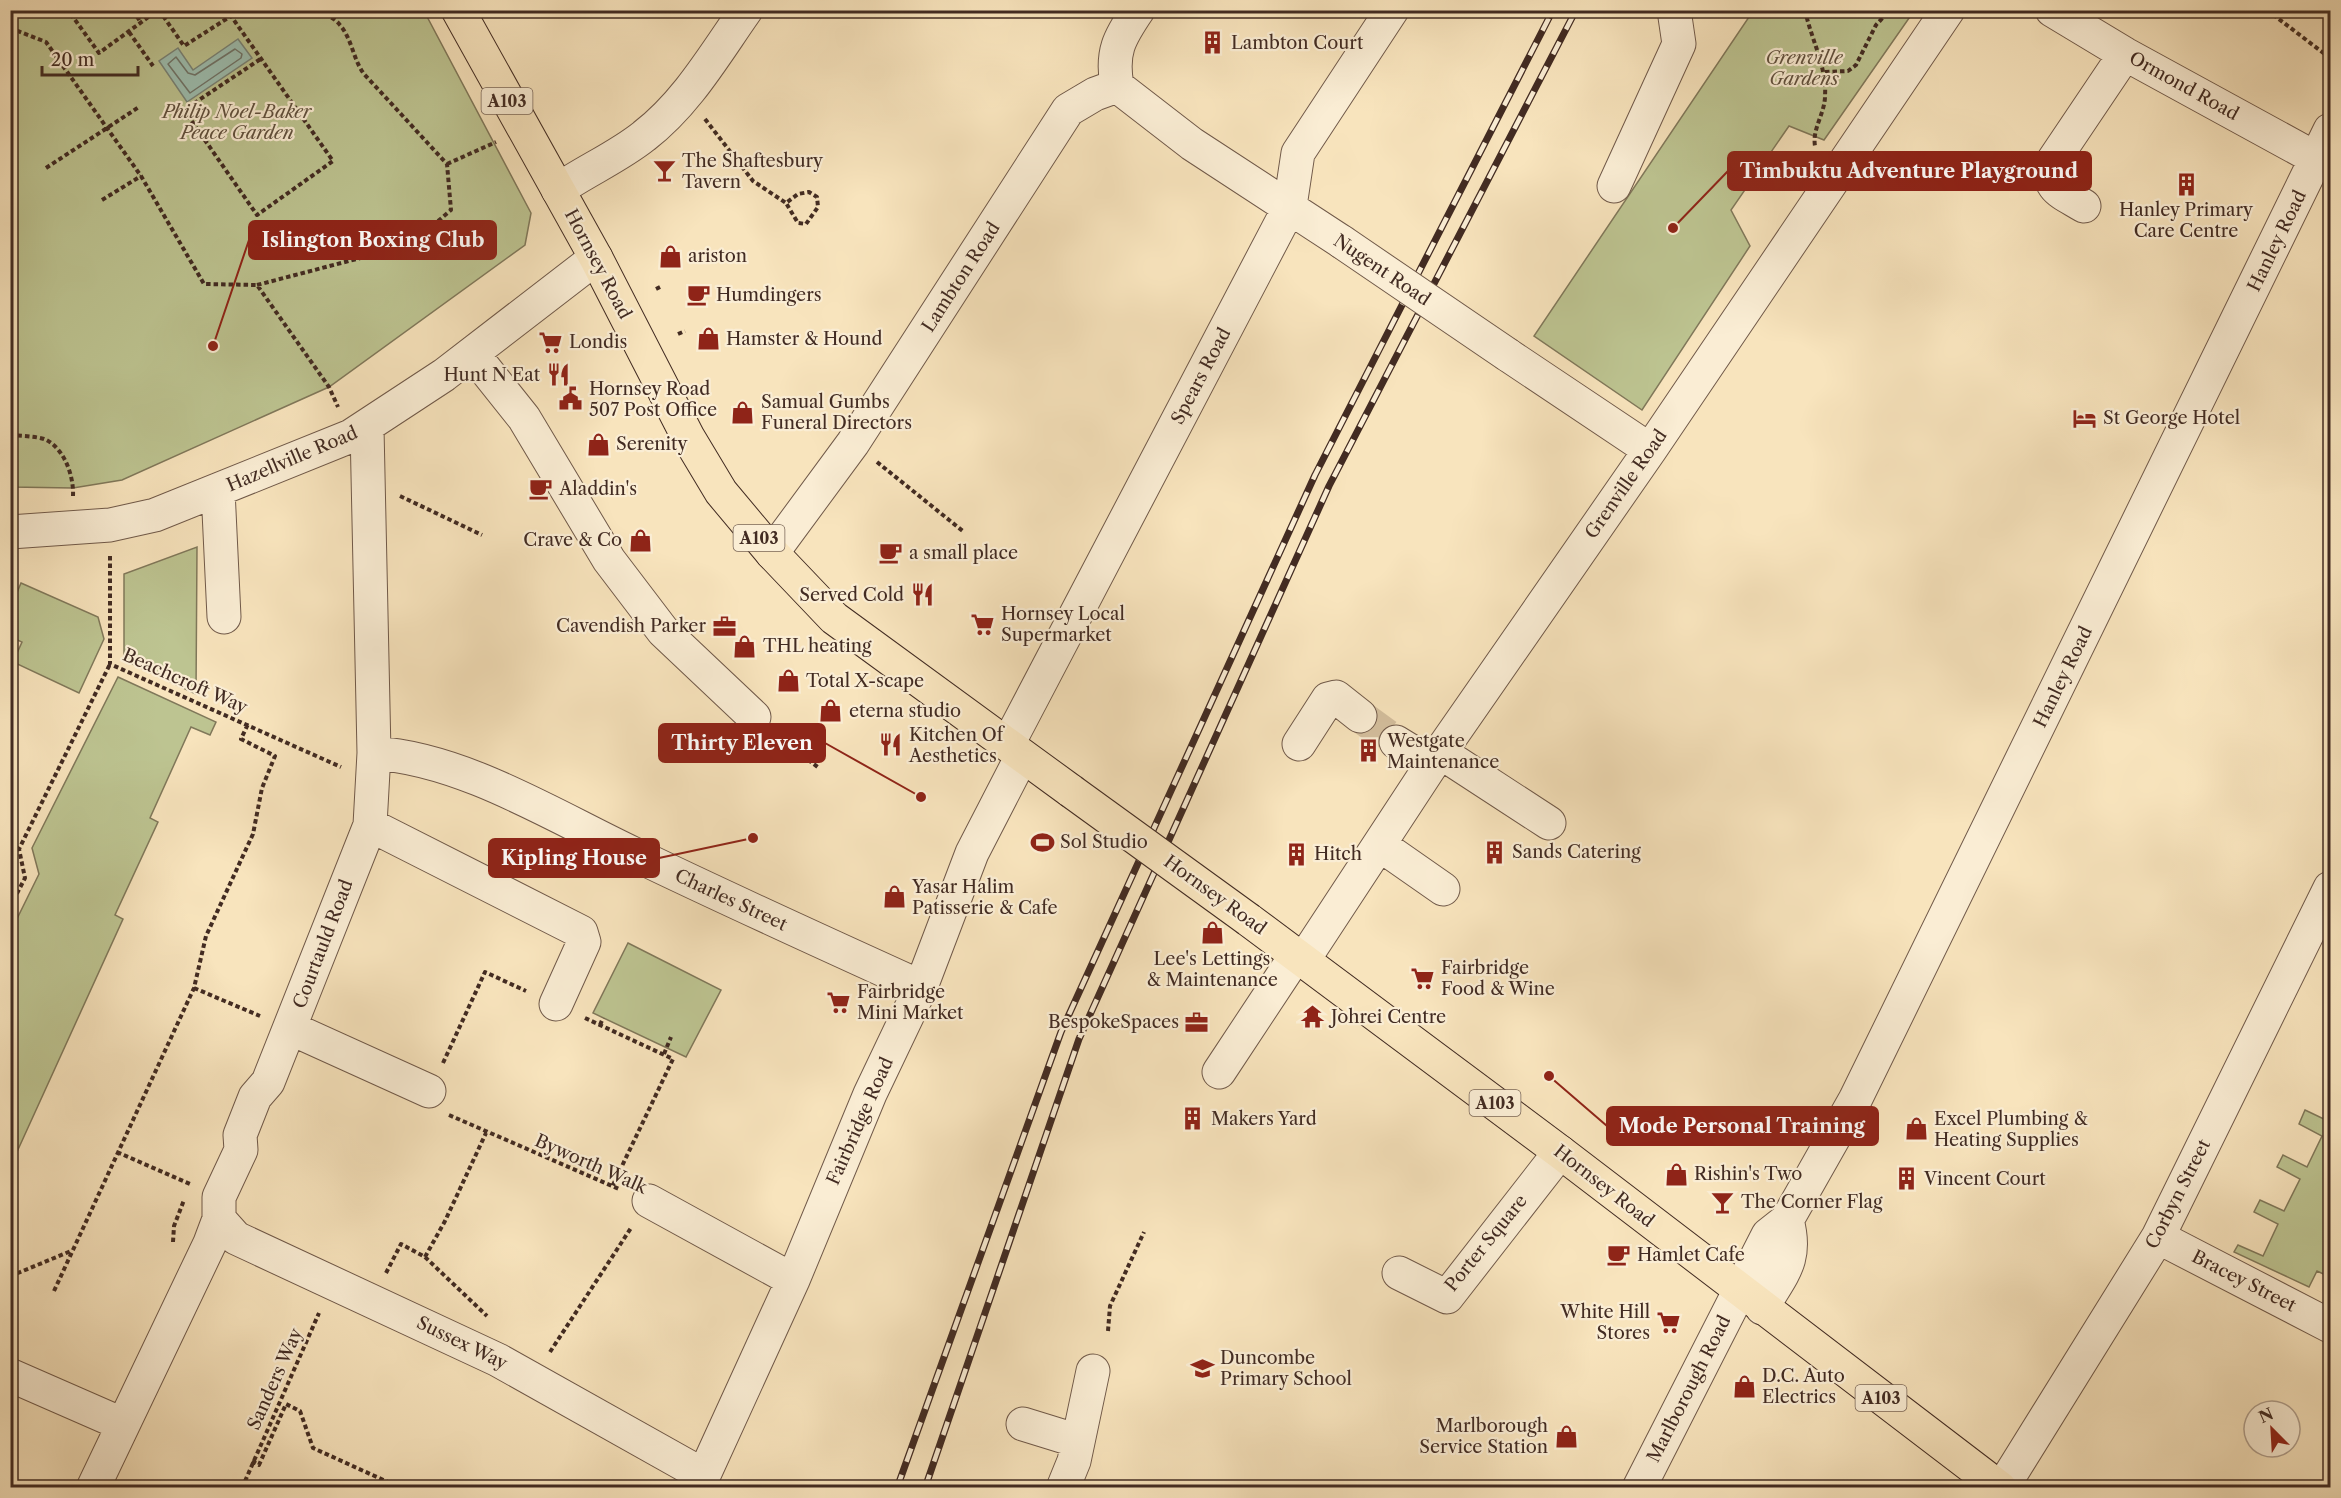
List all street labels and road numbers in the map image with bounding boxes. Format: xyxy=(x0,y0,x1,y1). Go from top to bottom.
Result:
street label: Ormond Road xyxy=(2125,47,2243,125)
road number: A103 xyxy=(482,88,532,114)
street label: Hanley Road xyxy=(2243,187,2311,295)
street label: Hornsey Road xyxy=(560,205,636,323)
street label: Lambton Road xyxy=(917,218,1005,336)
street label: Nugent Road xyxy=(1329,230,1435,310)
street label: Spears Road xyxy=(1166,324,1236,428)
street label: Hazellville Road xyxy=(223,422,361,496)
street label: Grenville Road xyxy=(1580,425,1672,543)
road number: A103 xyxy=(734,525,784,551)
street label: Hanley Road xyxy=(2029,623,2097,731)
street label: Beachcroft Way xyxy=(119,644,252,719)
street label: Hornsey Road xyxy=(1160,850,1271,940)
street label: Charles Street xyxy=(671,864,791,936)
street label: Courtauld Road xyxy=(288,876,358,1011)
street label: Fairbridge Road xyxy=(822,1054,898,1188)
road number: A103 xyxy=(1470,1090,1520,1116)
street label: Byworth Walk xyxy=(531,1129,652,1199)
street label: Corbyn Street xyxy=(2141,1135,2215,1252)
street label: Hornsey Road xyxy=(1549,1140,1659,1232)
street label: Porter Square xyxy=(1440,1190,1532,1296)
street label: Bracey Street xyxy=(2188,1245,2300,1317)
street label: Sussex Way xyxy=(413,1312,512,1375)
street label: Marlborough Road xyxy=(1642,1312,1736,1466)
street label: Sanders Way xyxy=(243,1324,308,1433)
road number: A103 xyxy=(1856,1385,1906,1411)

